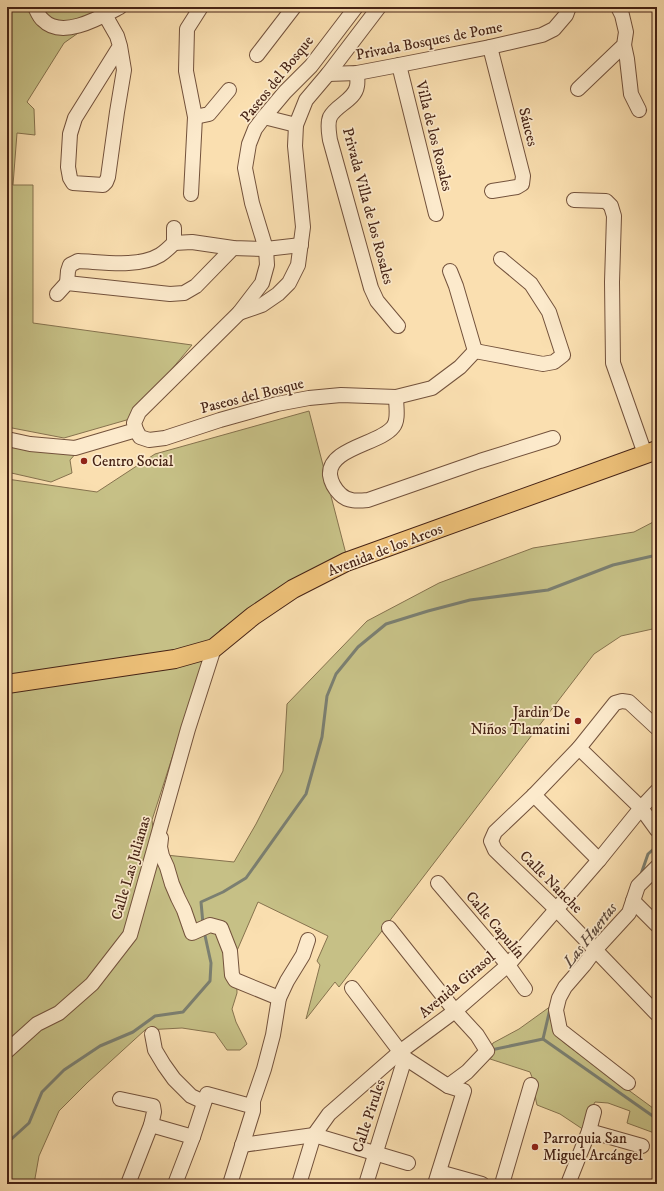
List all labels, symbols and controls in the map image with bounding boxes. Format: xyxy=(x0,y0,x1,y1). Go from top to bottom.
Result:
street label: Privada Bosques de Pome xyxy=(354,17,504,65)
street label: Paseos del Bosque xyxy=(236,32,318,126)
street label: Villa de los Rosales xyxy=(411,78,457,193)
street label: Sáuces xyxy=(514,106,542,148)
street label: Privada Villa de los Rosales xyxy=(338,126,398,286)
street label: Paseos del Bosque xyxy=(198,374,306,418)
place label: Centro Social xyxy=(92,452,174,471)
marker: Centro Social xyxy=(79,456,89,466)
street label: Avenida de los Arcos xyxy=(325,519,445,581)
place label: Jardin De Niños Tlamatini xyxy=(471,703,570,739)
marker: Jardin De Niños Tlamatini xyxy=(573,716,583,726)
street label: Calle Las Julianas xyxy=(107,814,155,922)
street label: Calle Nanche xyxy=(516,847,586,917)
street label: Calle Capulín xyxy=(461,887,529,963)
water label: Las Huertas xyxy=(558,898,622,972)
street label: Avenida Girasol xyxy=(415,947,499,1022)
street label: Calle Pirules xyxy=(348,1077,390,1155)
place label: Parroquia San Miguel Arcángel xyxy=(543,1129,643,1165)
marker: Parroquia San Miguel Arcángel xyxy=(530,1142,540,1152)

